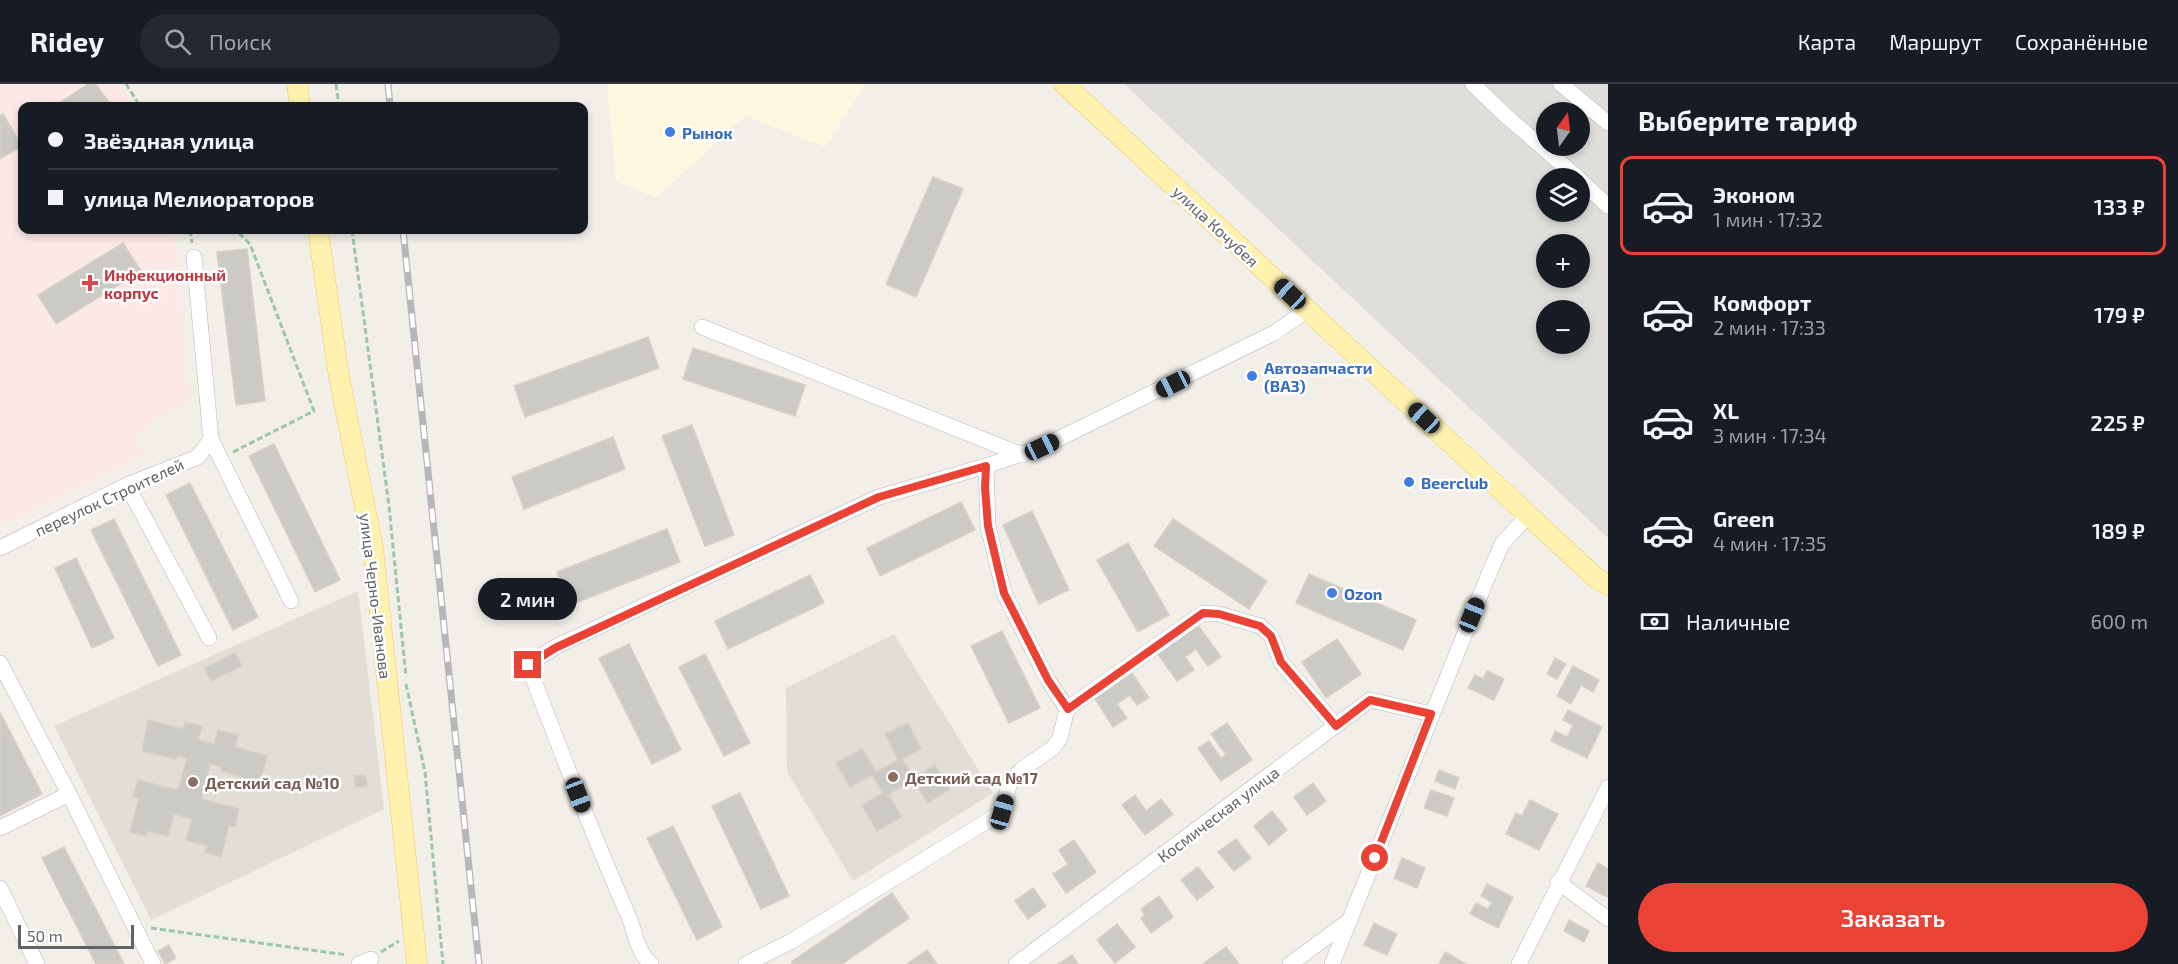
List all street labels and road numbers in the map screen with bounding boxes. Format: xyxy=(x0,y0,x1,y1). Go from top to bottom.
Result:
street label: улица Кочубея xyxy=(1168,181,1263,271)
street label: переулок Строителей xyxy=(31,454,187,541)
street label: улица Черно-Иванова xyxy=(355,512,396,680)
street label: Космическая улица xyxy=(1153,762,1283,867)

